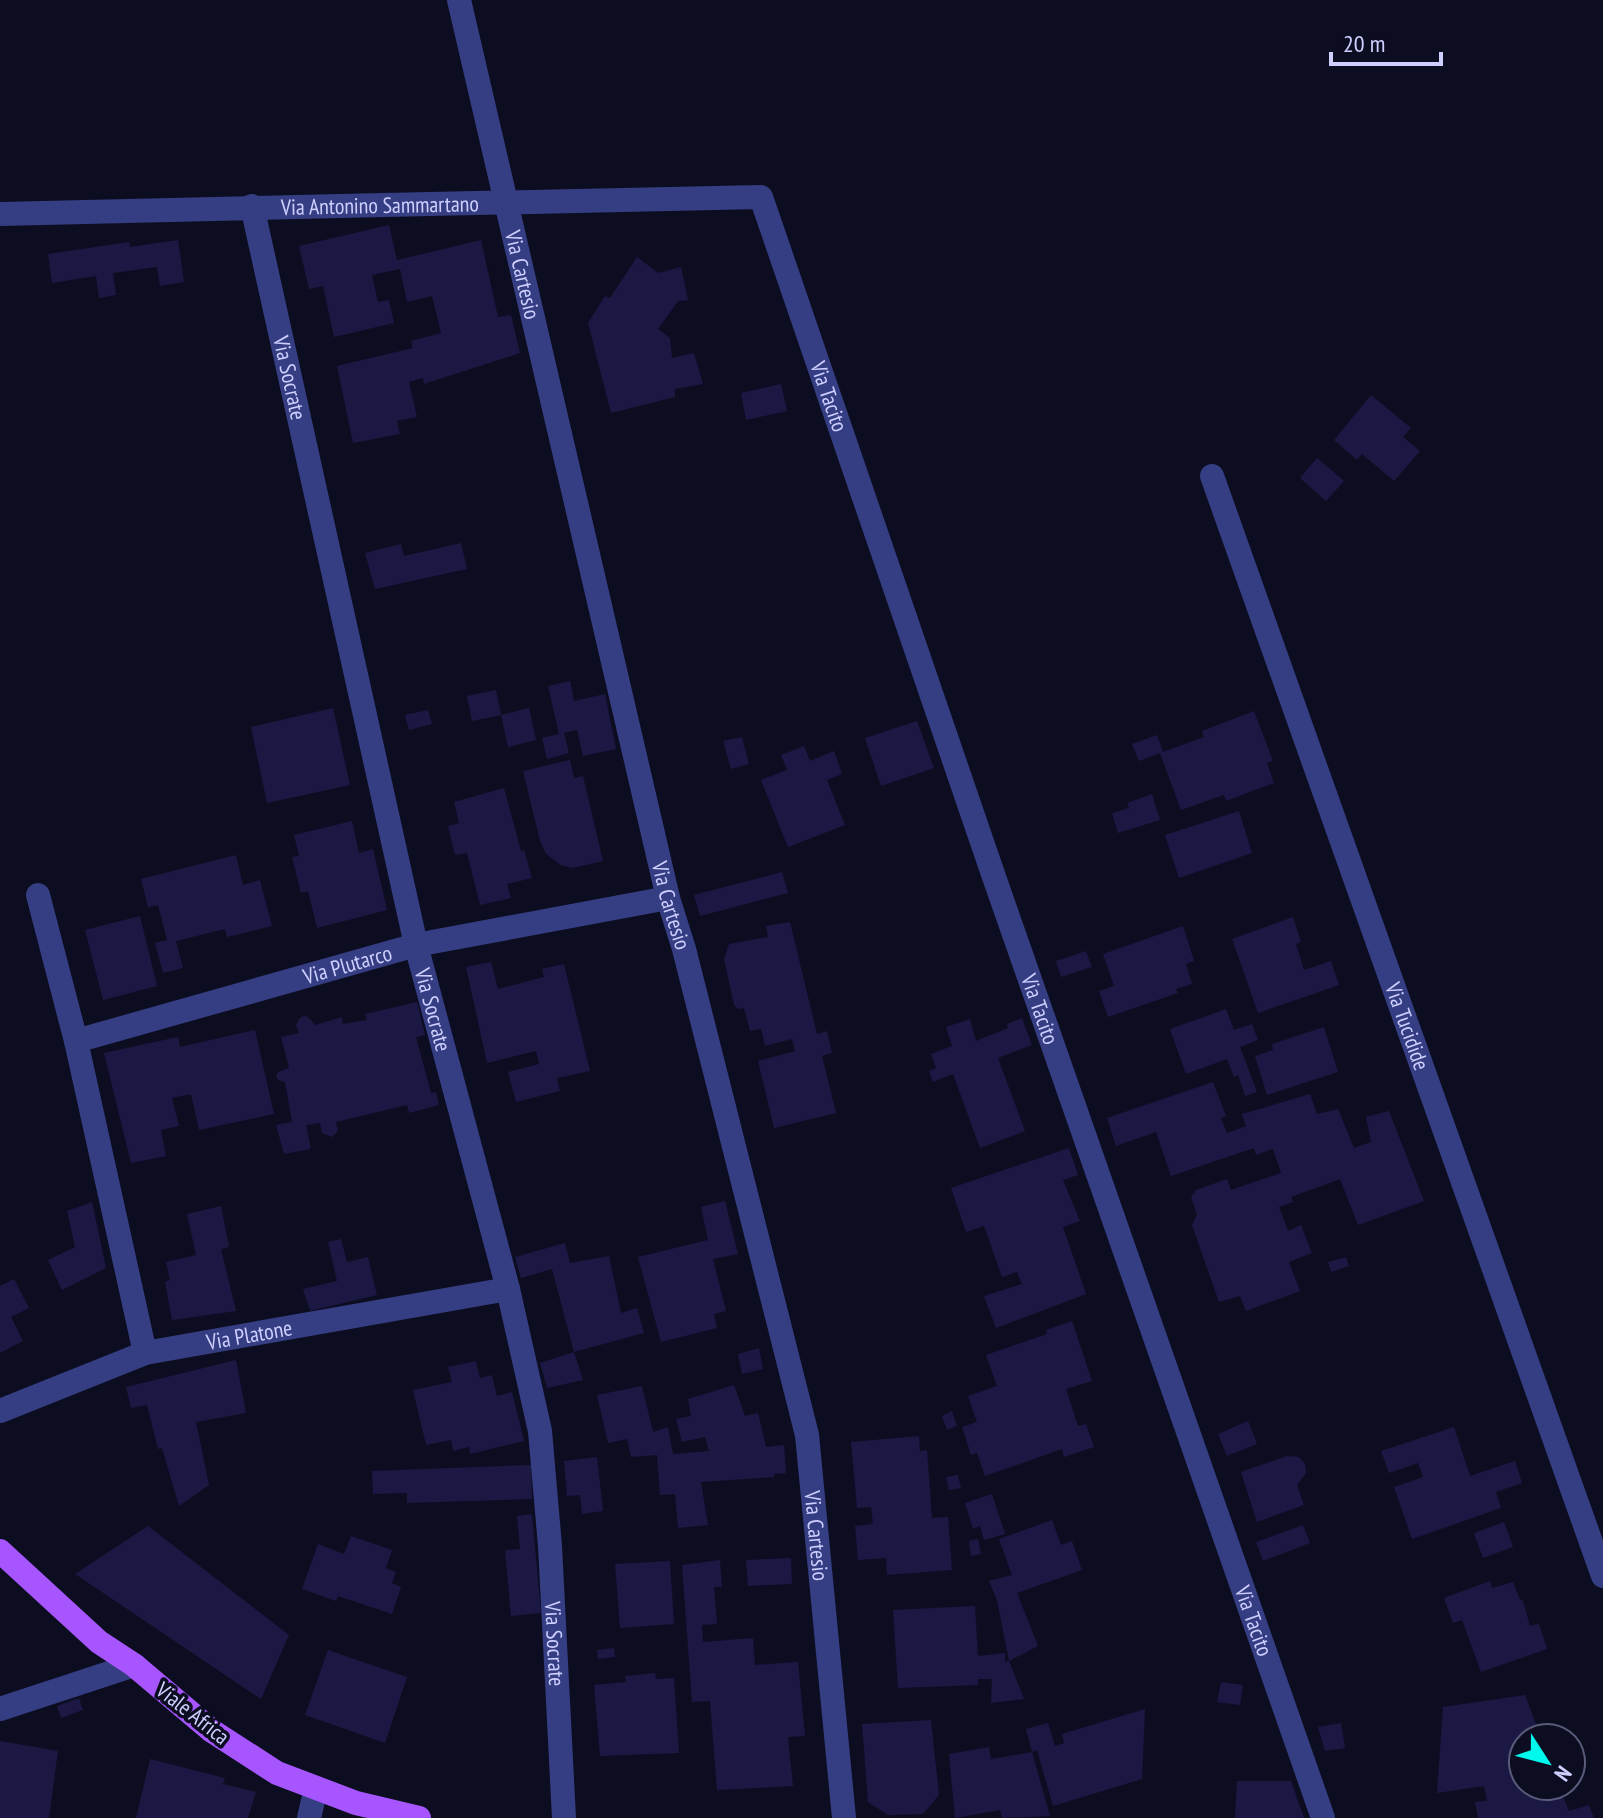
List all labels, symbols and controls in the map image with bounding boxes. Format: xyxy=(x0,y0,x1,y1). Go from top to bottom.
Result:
scale bar xyxy=(1331,16,1441,66)
text: 20 m xyxy=(1343,28,1385,59)
street label: Via Antonino Sammartano xyxy=(280,189,479,221)
street label: Via Cartesio xyxy=(499,227,547,322)
street label: Via Socrate xyxy=(267,332,313,422)
street label: Via Tacito xyxy=(804,357,854,435)
street label: Via Cartesio xyxy=(646,858,697,953)
street label: Via Plutarco xyxy=(299,939,395,990)
street label: Via Socrate xyxy=(409,964,458,1054)
street label: Via Tacito xyxy=(1015,969,1065,1048)
street label: Via Tucidide xyxy=(1379,978,1436,1074)
street label: Via Platone xyxy=(203,1313,294,1356)
street label: Via Cartesio xyxy=(798,1488,835,1582)
street label: Via Tacito xyxy=(1229,1581,1279,1660)
street label: Via Socrate xyxy=(539,1600,571,1687)
street label: Viale Africa xyxy=(150,1675,235,1750)
north arrow xyxy=(1507,1722,1587,1802)
text: N xyxy=(1548,1761,1578,1787)

